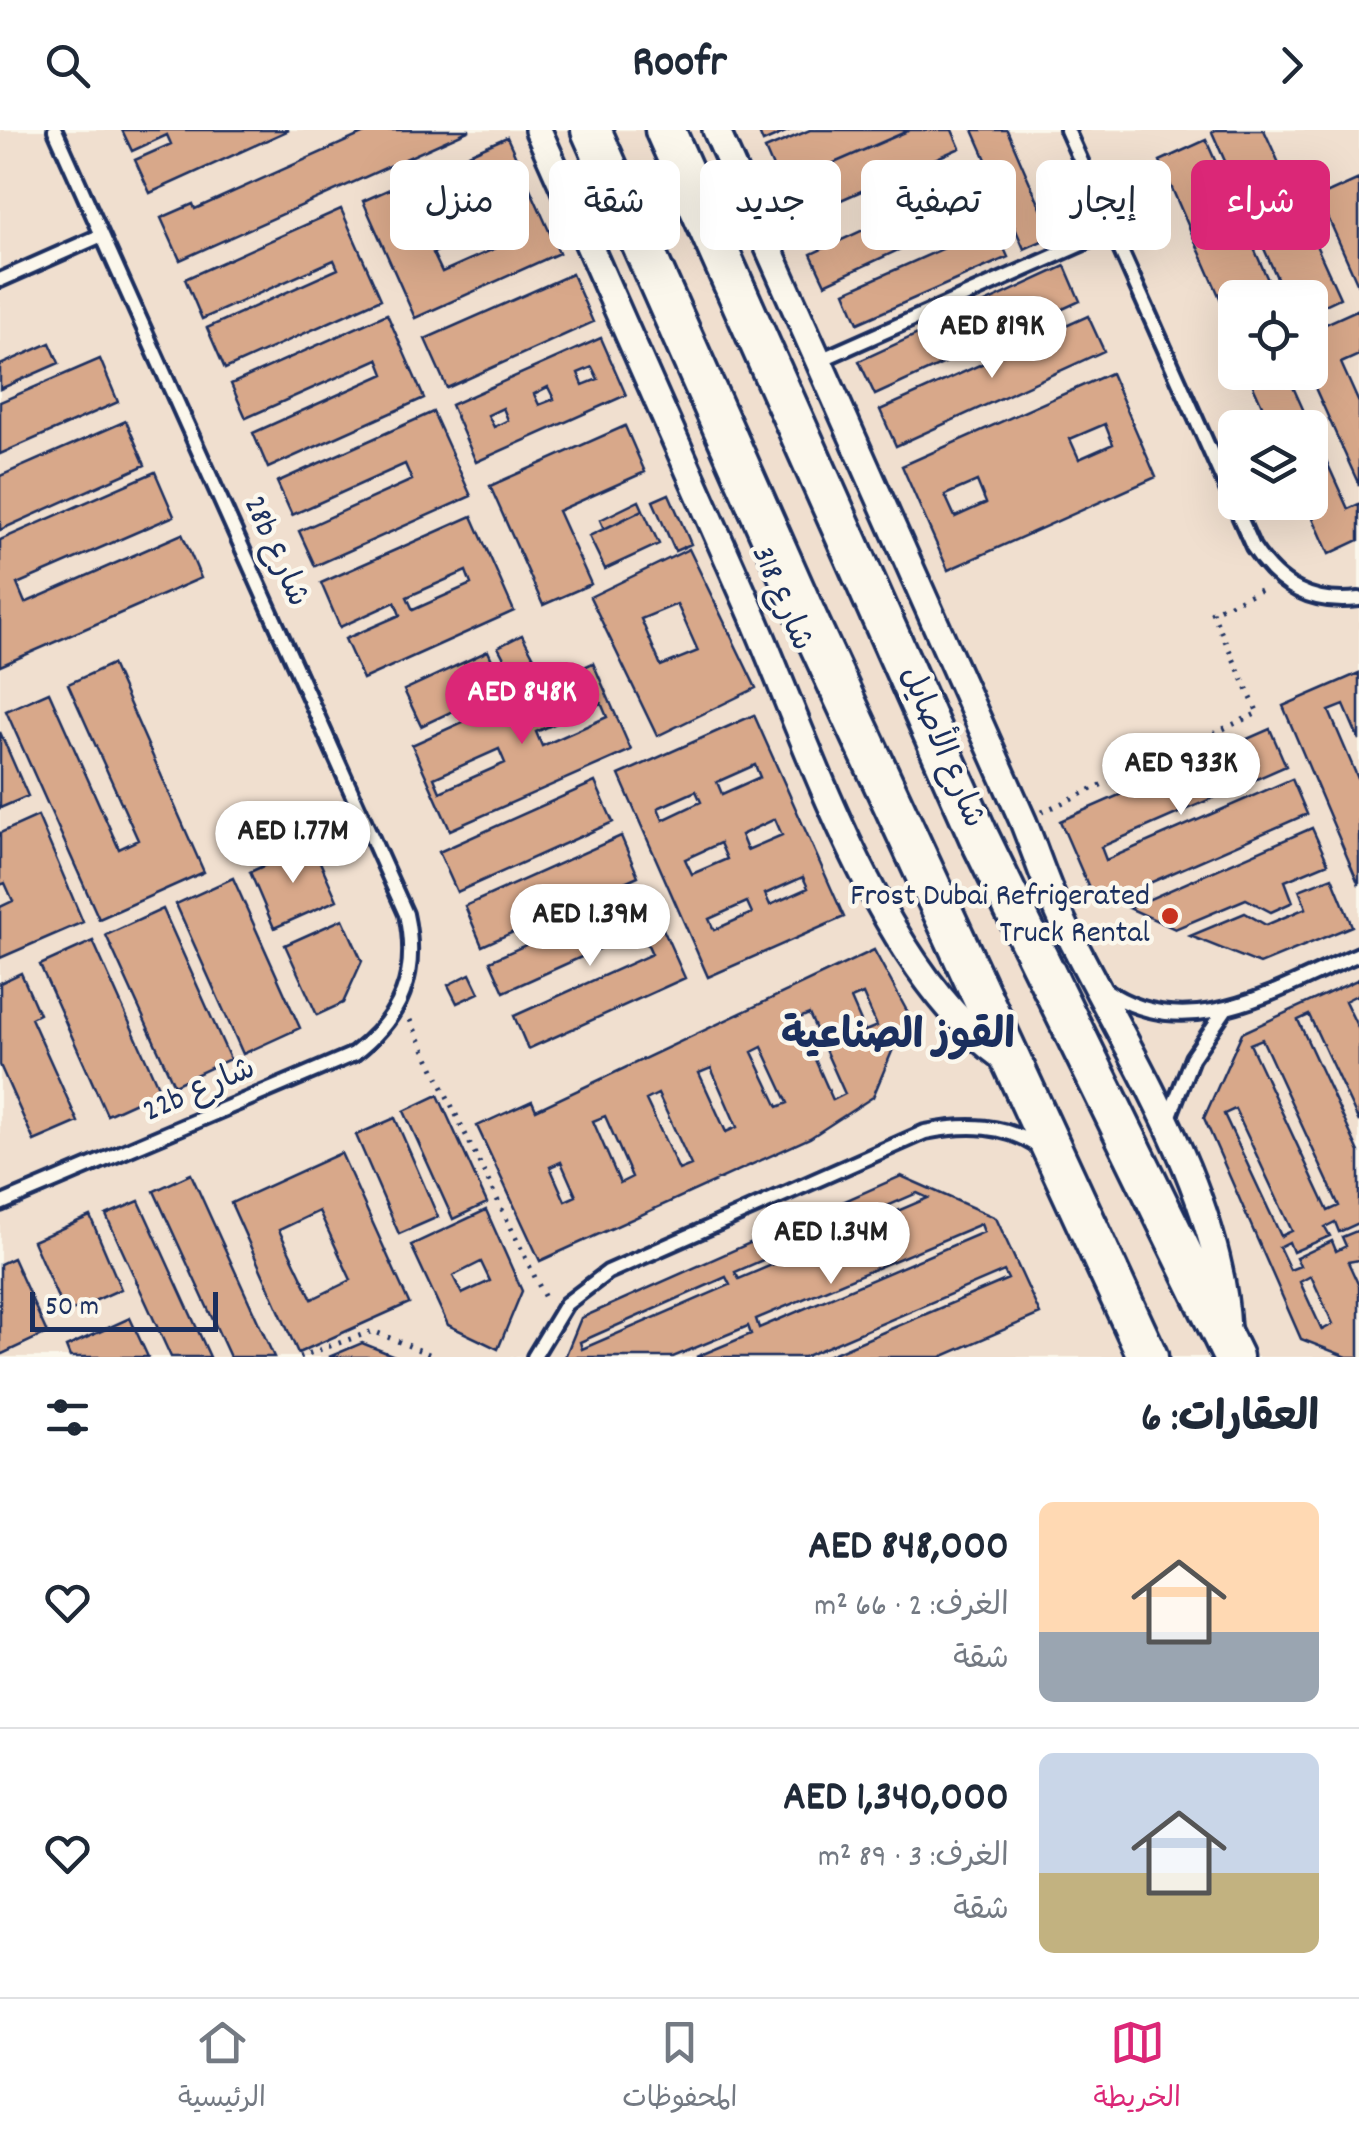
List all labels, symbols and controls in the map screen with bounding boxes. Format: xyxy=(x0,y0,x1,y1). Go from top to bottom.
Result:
text: Roofr xyxy=(632,33,727,97)
icon: search xyxy=(40,38,95,93)
icon: forward xyxy=(1264,38,1319,93)
chip: منزل xyxy=(390,160,529,250)
chip: شقة xyxy=(549,160,680,250)
chip: جديد xyxy=(700,160,841,250)
chip: تصفية xyxy=(861,160,1016,250)
chip: إيجار xyxy=(1036,160,1171,250)
chip: شراء xyxy=(1191,160,1330,250)
map controls xyxy=(1218,280,1328,520)
button: locate xyxy=(1218,280,1328,390)
pin: AED 819K xyxy=(889,296,1095,381)
text: AED 819K xyxy=(939,305,1045,351)
button: layers xyxy=(1218,410,1328,520)
street label: 28b شارع xyxy=(229,489,319,615)
street label: شارع 318 xyxy=(737,539,823,659)
street label: شارع الأصايل xyxy=(885,659,997,836)
pin: AED 848K xyxy=(419,662,625,747)
text: AED 848K xyxy=(467,671,577,717)
pin: AED 933K xyxy=(1078,733,1284,818)
text: AED 933K xyxy=(1124,742,1238,788)
pin: AED 1.77M xyxy=(179,801,407,886)
text: AED 1.77M xyxy=(237,810,349,856)
place label: Frost Dubai Refrigerated Truck Rental xyxy=(850,875,1150,958)
pin: AED 1.39M xyxy=(476,884,704,969)
text: AED 1.39M xyxy=(532,893,648,939)
marker: Frost Dubai Refrigerated Truck Rental xyxy=(1159,905,1181,927)
district label: القوز الصناعية xyxy=(781,1009,1015,1069)
street label: 22b شارع xyxy=(137,1048,263,1136)
pin: AED 1.34M xyxy=(717,1202,945,1287)
text: AED 1.34M xyxy=(774,1211,888,1257)
scale bar xyxy=(30,1287,218,1332)
text: 50 m xyxy=(45,1289,99,1329)
icon: filters xyxy=(40,1390,95,1445)
text: العقارات: 6 xyxy=(1141,1391,1319,1451)
text: AED 848,000 xyxy=(808,1519,1009,1579)
icon: home xyxy=(1119,1542,1239,1662)
icon: heart xyxy=(40,1575,95,1630)
text: الغرف: 2 · 66 m² xyxy=(814,1585,1009,1631)
text: شقة xyxy=(953,1638,1009,1684)
text: AED 1,340,000 xyxy=(783,1770,1009,1830)
icon: home xyxy=(1119,1793,1239,1913)
icon: heart xyxy=(40,1826,95,1881)
text: الغرف: 3 · 89 m² xyxy=(818,1836,1009,1882)
text: شقة xyxy=(953,1889,1009,1935)
tab: الرئيسية xyxy=(178,2015,266,2121)
tab: المحفوظات xyxy=(622,2015,737,2121)
tab: الخريطة xyxy=(1094,2015,1181,2121)

